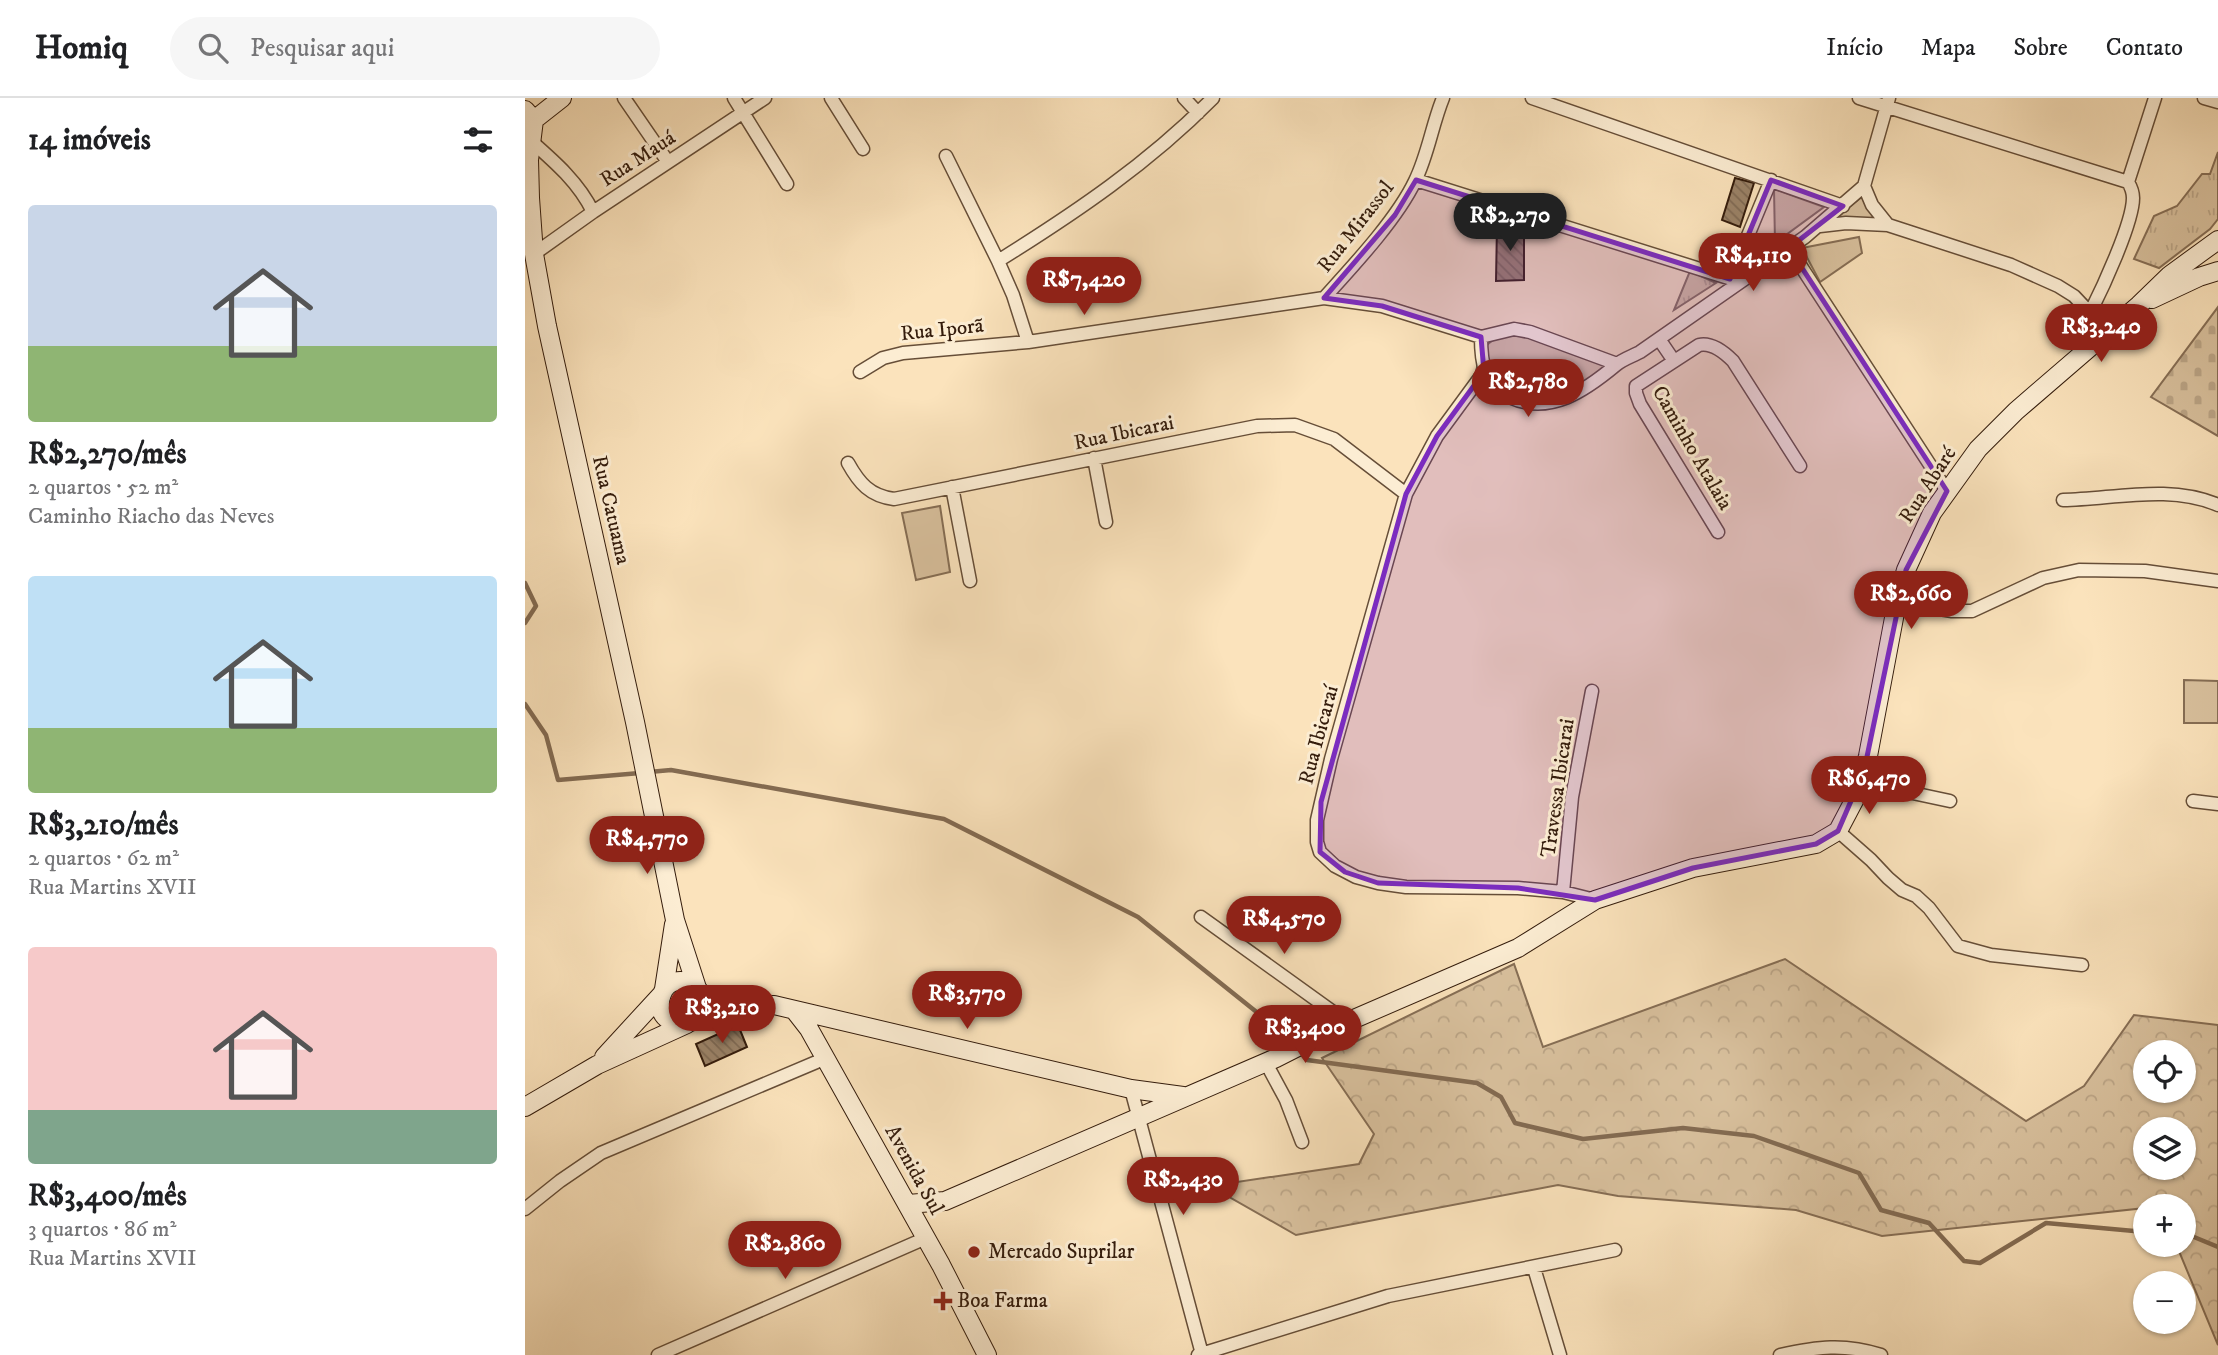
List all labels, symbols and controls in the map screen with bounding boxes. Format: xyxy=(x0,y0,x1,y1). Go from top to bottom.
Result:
search box xyxy=(170,17,660,80)
text: Homiq xyxy=(35,28,128,69)
icon: search xyxy=(194,29,232,67)
text: Pesquisar aqui xyxy=(250,32,394,65)
text: Início xyxy=(1826,33,1883,63)
text: Mapa xyxy=(1921,33,1975,63)
text: Sobre xyxy=(2013,33,2068,63)
text: Contato xyxy=(2106,33,2183,63)
icon: filters xyxy=(459,121,497,159)
text: 14 imóveis xyxy=(28,122,151,159)
street label: Rua Mauá xyxy=(595,125,681,193)
street label: Rua Mirassol xyxy=(1312,175,1400,278)
pin: R$2,270 xyxy=(1445,194,1575,253)
text: R$2,270 xyxy=(1470,201,1550,230)
pin: R$4,110 xyxy=(1688,234,1818,293)
text: R$4,110 xyxy=(1714,241,1792,270)
icon: home xyxy=(200,250,326,376)
pin: R$7,420 xyxy=(1019,258,1149,317)
text: R$7,420 xyxy=(1042,265,1126,294)
pin: R$3,240 xyxy=(2036,304,2166,364)
text: R$3,240 xyxy=(2061,312,2141,341)
street label: Rua Iporã xyxy=(899,313,985,347)
pin: R$2,780 xyxy=(1463,360,1593,419)
text: R$2,780 xyxy=(1488,367,1568,396)
street label: Caminho Atalaia xyxy=(1646,381,1738,515)
street label: Rua Ibicarai xyxy=(1072,410,1176,456)
text: R$2,270/mês xyxy=(28,436,186,473)
street label: Rua Abaré xyxy=(1894,442,1963,528)
street label: Rua Catuama xyxy=(586,453,636,567)
text: 2 quartos · 52 m² xyxy=(28,473,178,502)
text: Caminho Riacho das Neves xyxy=(28,502,275,531)
pin: R$2,660 xyxy=(1846,572,1976,631)
text: R$2,660 xyxy=(1870,579,1952,608)
icon: home xyxy=(200,621,326,747)
street label: Rua Ibicaraí xyxy=(1293,681,1345,787)
street label: Travessa Ibicarai xyxy=(1535,717,1581,859)
pin: R$6,470 xyxy=(1804,756,1934,816)
text: R$6,470 xyxy=(1827,764,1911,793)
text: R$3,210/mês xyxy=(28,807,178,844)
pin: R$4,770 xyxy=(582,816,712,876)
text: R$4,770 xyxy=(606,824,689,853)
text: 2 quartos · 62 m² xyxy=(28,844,179,873)
text: Rua Martins XVII xyxy=(28,873,197,902)
pin: R$4,570 xyxy=(1219,896,1349,956)
text: R$4,570 xyxy=(1242,904,1326,933)
pin: R$3,770 xyxy=(902,972,1032,1031)
text: R$3,770 xyxy=(928,979,1006,1008)
pin: R$3,210 xyxy=(657,986,787,1045)
icon: home xyxy=(200,992,326,1118)
text: R$3,210 xyxy=(685,993,759,1022)
pin: R$3,400 xyxy=(1240,1006,1370,1065)
text: R$3,400 xyxy=(1264,1013,1346,1042)
map controls xyxy=(2133,1040,2196,1334)
button: locate xyxy=(2133,1040,2196,1103)
button: layers xyxy=(2133,1117,2196,1180)
street label: Avenida Sul xyxy=(879,1121,950,1220)
pin: R$2,430 xyxy=(1118,1158,1248,1217)
text: R$2,430 xyxy=(1143,1165,1223,1194)
text: R$3,400/mês xyxy=(28,1178,187,1215)
button: + xyxy=(2133,1194,2196,1257)
text: 3 quartos · 86 m² xyxy=(28,1215,176,1244)
pin: R$2,860 xyxy=(720,1222,850,1281)
text: R$2,860 xyxy=(744,1229,826,1258)
place label: Mercado Suprilar xyxy=(988,1239,1135,1265)
text: Rua Martins XVII xyxy=(28,1244,197,1273)
marker: Mercado Suprilar xyxy=(966,1244,982,1260)
button: − xyxy=(2133,1271,2196,1334)
place label: Boa Farma xyxy=(957,1288,1048,1314)
marker: Boa Farma xyxy=(935,1293,951,1309)

